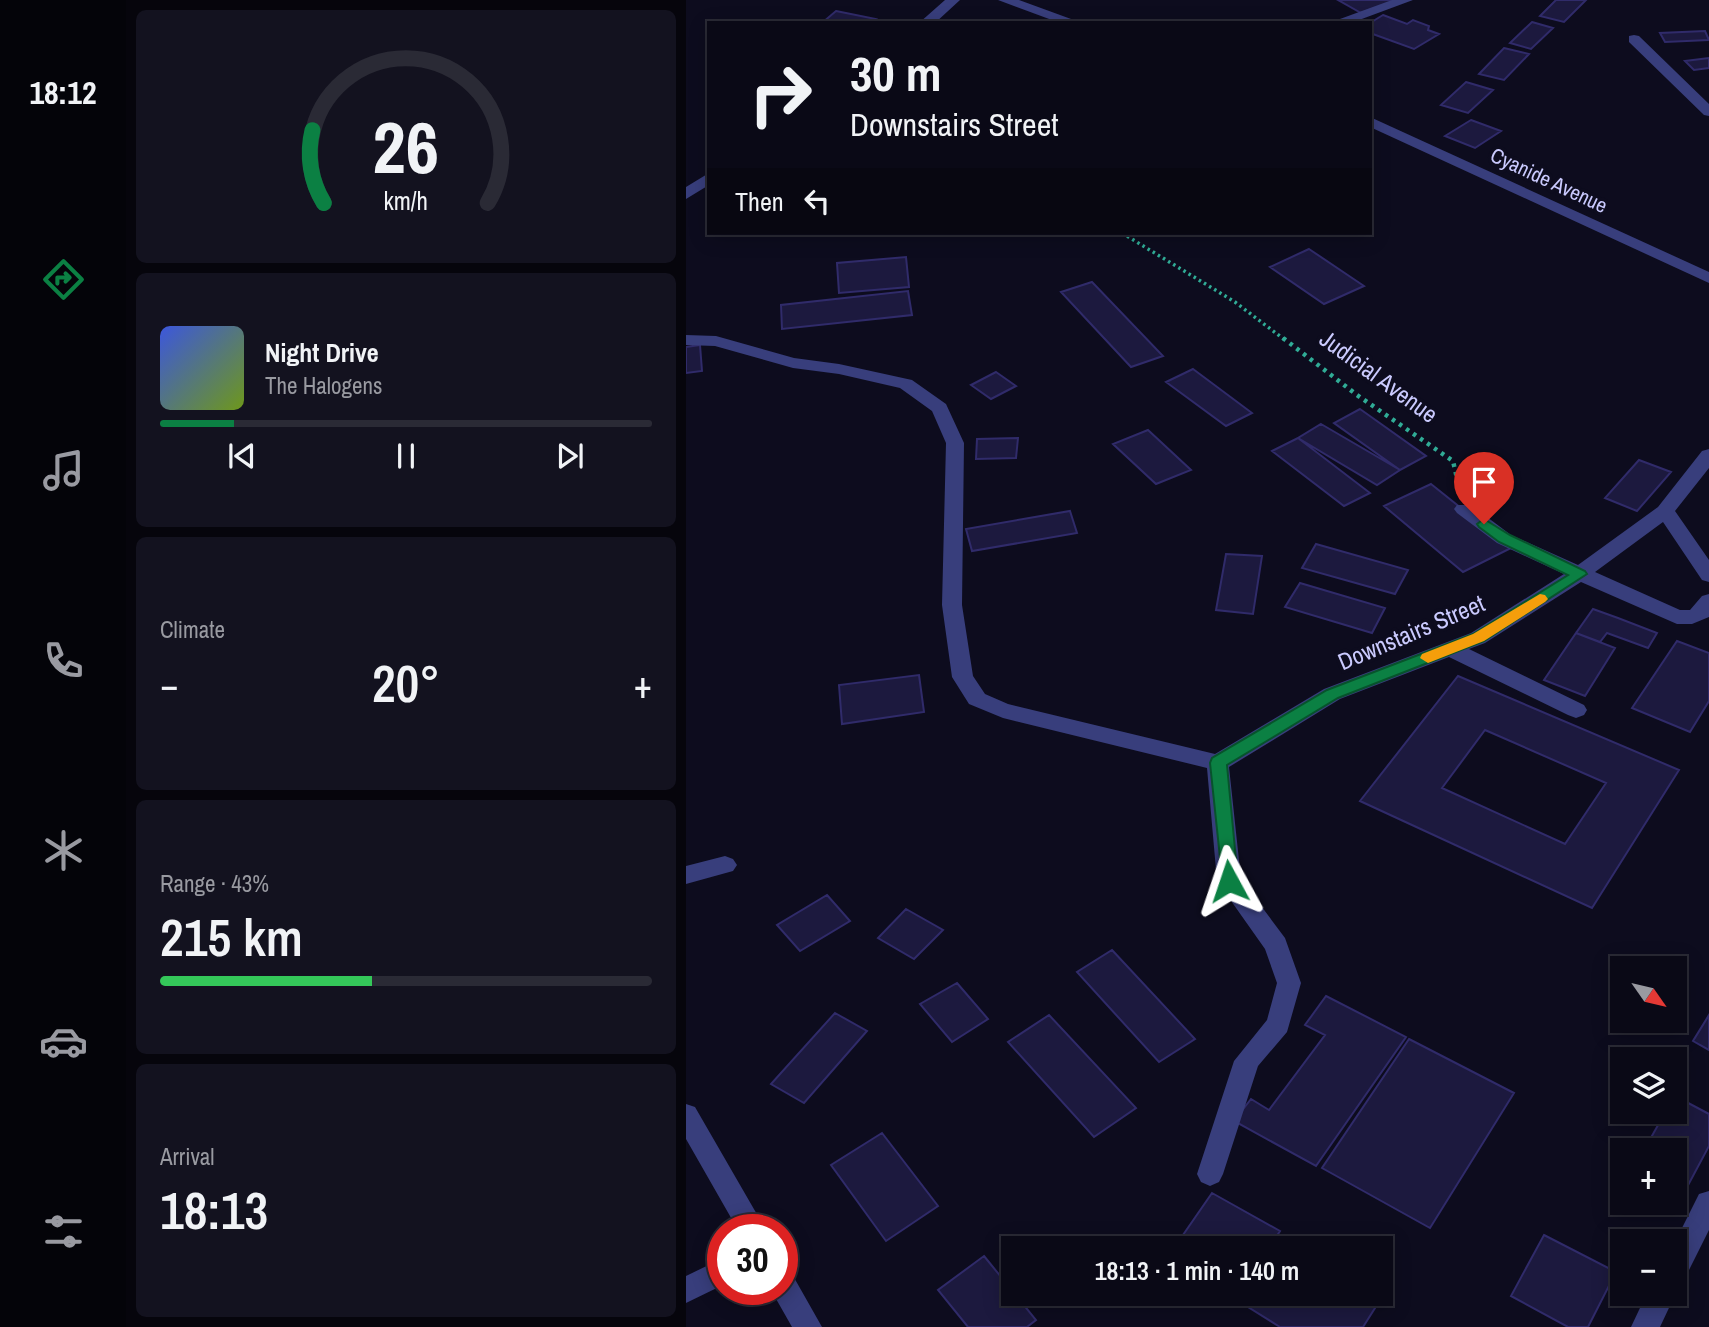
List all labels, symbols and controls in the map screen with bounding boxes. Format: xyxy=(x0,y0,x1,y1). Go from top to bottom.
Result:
text: 30 m xyxy=(850,40,942,106)
icon: right xyxy=(735,49,826,140)
text: 18:12 xyxy=(29,71,97,114)
text: 26 xyxy=(373,98,439,196)
text: Downstairs Street xyxy=(850,103,1059,146)
street label: Cyanide Avenue xyxy=(1486,140,1612,220)
icon: left xyxy=(798,182,836,220)
text: km/h xyxy=(384,184,428,218)
text: Then xyxy=(735,184,784,219)
icon: directions xyxy=(39,255,88,304)
street label: Judicial Avenue xyxy=(1314,322,1444,430)
text: Night Drive xyxy=(265,335,379,370)
text: The Halogens xyxy=(265,370,382,401)
icon: previous xyxy=(223,437,261,475)
icon: pause xyxy=(387,437,425,475)
icon: next xyxy=(551,437,589,475)
icon: music xyxy=(39,446,88,495)
pin xyxy=(1454,452,1514,524)
icon: arrive xyxy=(1465,463,1503,501)
street label: Downstairs Street xyxy=(1333,587,1490,677)
text: Climate xyxy=(160,614,225,645)
icon: phone xyxy=(39,636,88,685)
text: 20° xyxy=(372,648,440,718)
text: − xyxy=(160,659,178,710)
text: + xyxy=(634,659,652,710)
icon: climate xyxy=(39,826,88,875)
position arrow xyxy=(1192,844,1266,918)
text: Range · 43% xyxy=(160,868,269,899)
text: 215 km xyxy=(160,902,303,972)
north arrow xyxy=(1610,956,1687,1032)
map controls xyxy=(1610,956,1687,1306)
icon: car xyxy=(39,1017,88,1066)
button: layers xyxy=(1610,1047,1687,1124)
button: + xyxy=(1610,1138,1687,1215)
text: Arrival xyxy=(160,1141,215,1172)
text: 18:13 xyxy=(160,1175,268,1245)
icon: filters xyxy=(39,1207,88,1256)
speed limit sign: 30 xyxy=(707,1214,798,1305)
button: − xyxy=(1610,1229,1687,1306)
text: 18:13 · 1 min · 140 m xyxy=(1095,1253,1299,1288)

